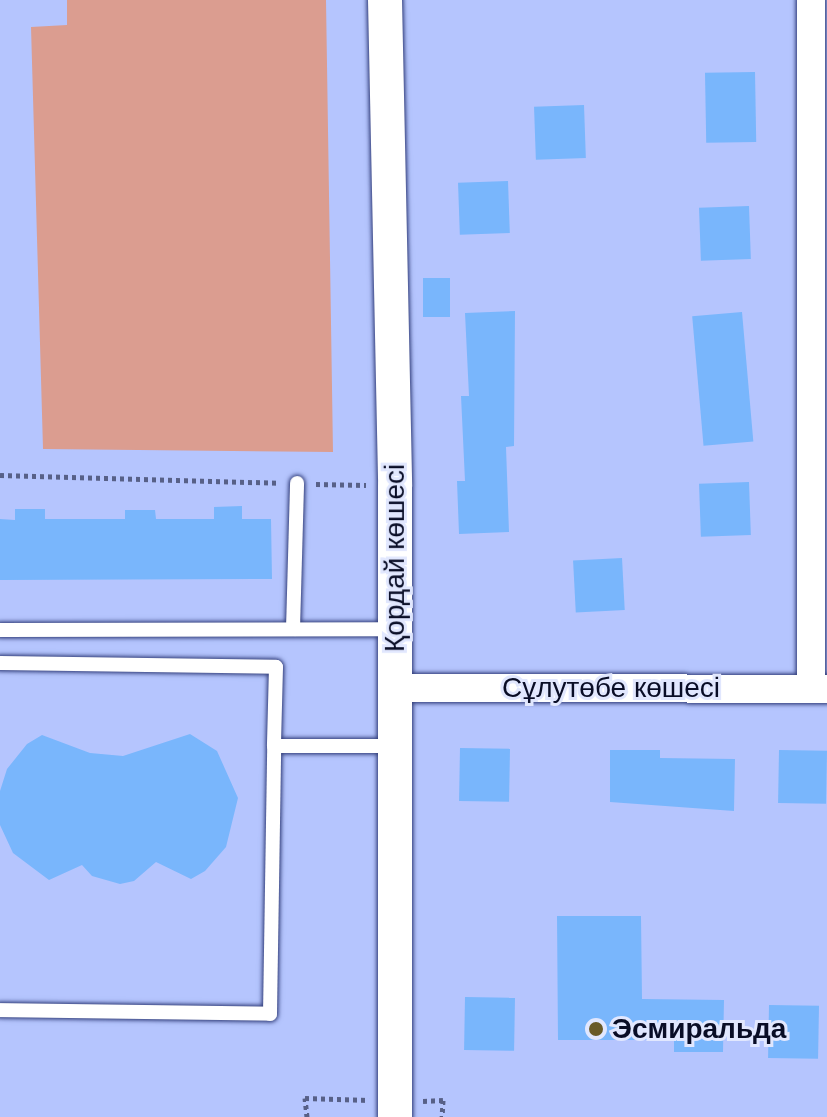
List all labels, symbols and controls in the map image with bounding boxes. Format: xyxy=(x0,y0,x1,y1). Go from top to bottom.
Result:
street label: Қордай көшесі xyxy=(378,464,412,652)
street label: Сұлутөбе көшесі xyxy=(502,671,720,705)
place label: Эсмиральда xyxy=(612,1012,786,1046)
marker: Эсмиральда xyxy=(587,1020,605,1038)

